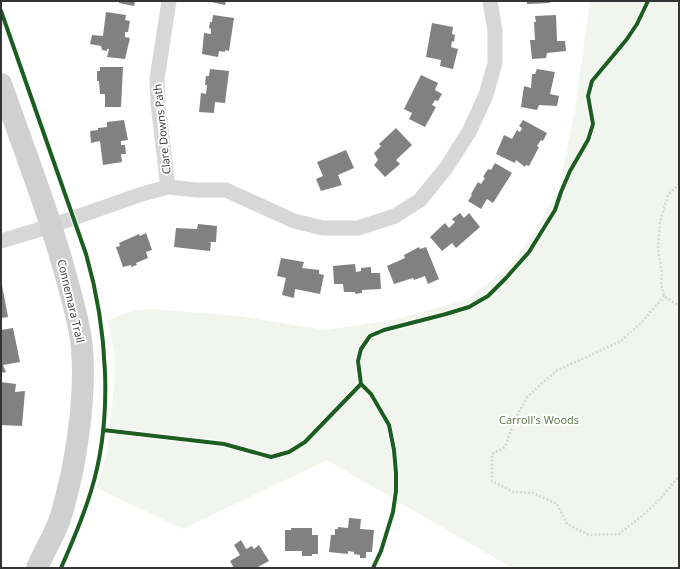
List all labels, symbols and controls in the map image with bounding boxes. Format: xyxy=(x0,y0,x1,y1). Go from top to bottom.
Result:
street label: Clare Downs Path xyxy=(149,83,174,175)
street label: Connemara Trail xyxy=(55,258,88,344)
park label: Carroll's Woods xyxy=(499,412,579,427)

